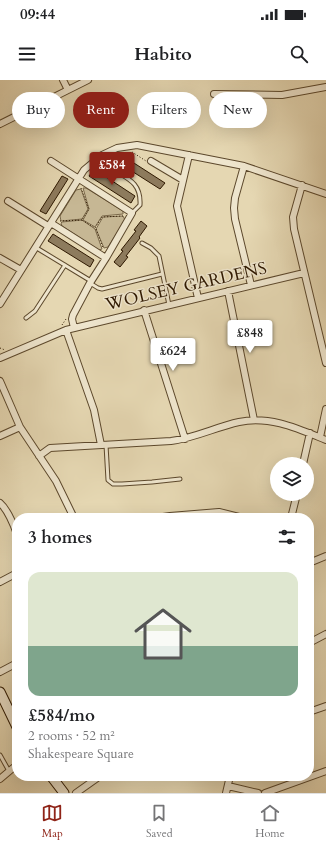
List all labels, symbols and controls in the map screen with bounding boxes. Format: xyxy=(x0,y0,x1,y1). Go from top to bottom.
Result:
text: 09:44 xyxy=(20,4,55,24)
text: Habito xyxy=(134,42,192,67)
icon: menu xyxy=(16,43,38,65)
icon: search xyxy=(288,43,310,65)
chip: Buy xyxy=(12,92,65,128)
chip: Rent xyxy=(73,92,129,128)
chip: Filters xyxy=(137,92,201,128)
chip: New xyxy=(209,92,267,128)
pin: £584 xyxy=(88,152,136,186)
text: £584 xyxy=(98,156,126,174)
street label: WOLSEY GARDENS xyxy=(102,256,269,316)
pin: £848 xyxy=(226,320,274,354)
text: £848 xyxy=(236,324,264,342)
pin: £624 xyxy=(149,338,197,372)
text: £624 xyxy=(159,342,187,360)
map controls xyxy=(270,457,314,501)
button: layers xyxy=(270,457,314,501)
text: 3 homes xyxy=(28,526,92,549)
icon: filters xyxy=(276,526,298,548)
icon: home xyxy=(127,598,199,670)
text: £584/mo xyxy=(28,704,95,727)
text: 2 rooms · 52 m² xyxy=(28,727,115,745)
text: Shakespeare Square xyxy=(28,745,134,763)
tab: Map xyxy=(41,802,63,841)
tab: Saved xyxy=(146,802,173,841)
tab: Home xyxy=(255,802,285,841)

